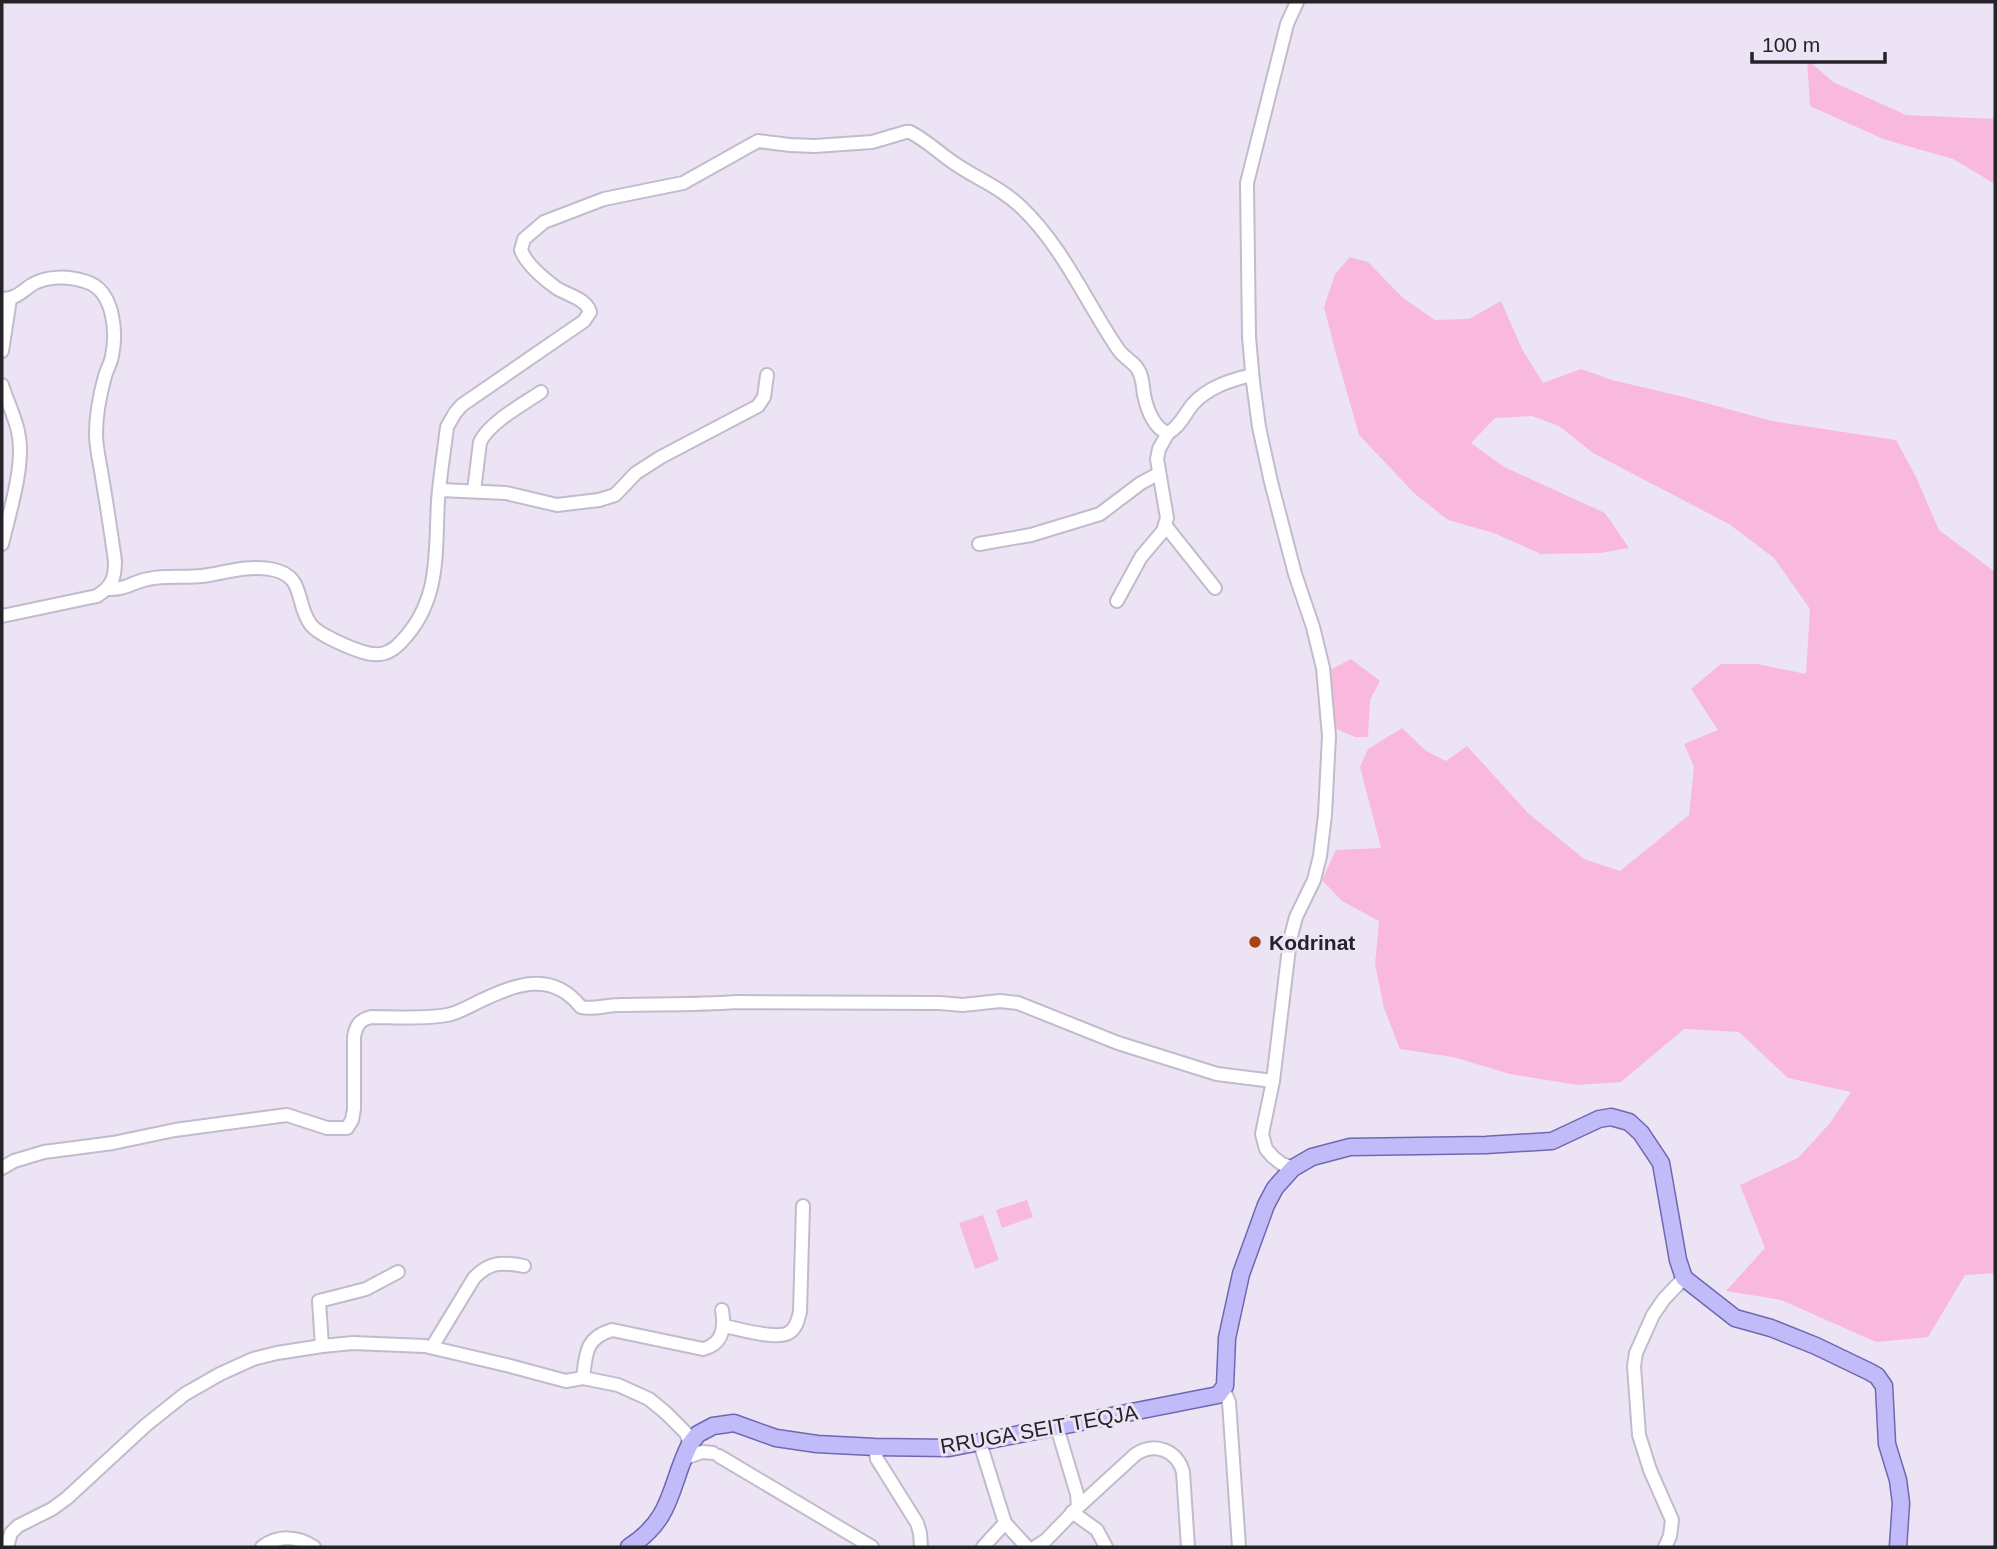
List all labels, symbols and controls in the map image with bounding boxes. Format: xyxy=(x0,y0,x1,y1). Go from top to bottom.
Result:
scale bar xyxy=(1752,21,1885,65)
text: 100 m xyxy=(1762,33,1820,56)
place label: Kodrinat xyxy=(1269,931,1355,954)
marker: Kodrinat xyxy=(1247,934,1263,950)
street label: RRUGA SEIT TEQJA xyxy=(939,1400,1139,1458)

